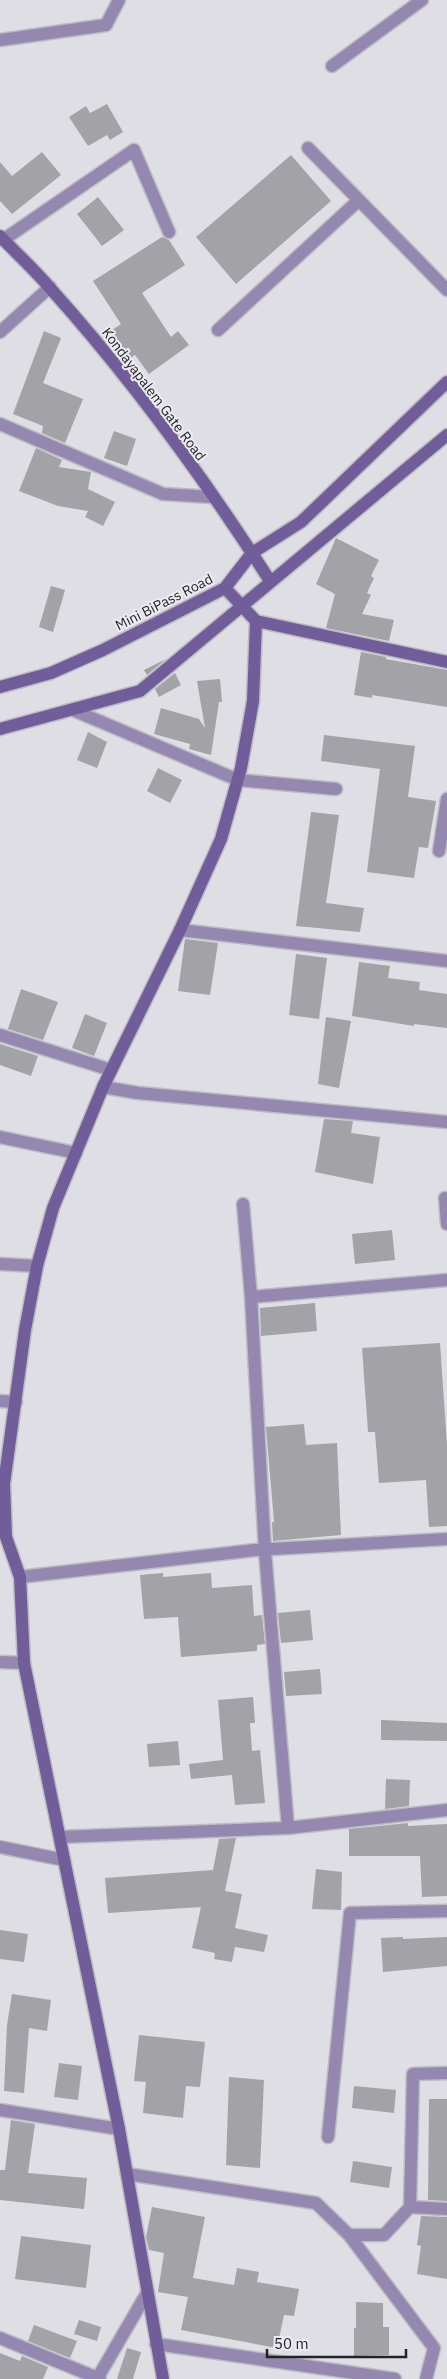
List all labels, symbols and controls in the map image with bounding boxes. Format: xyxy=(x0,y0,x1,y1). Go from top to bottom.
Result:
street label: Kondayapalem Gate Road xyxy=(98,324,210,464)
street label: Mini BiPass Road xyxy=(112,570,216,634)
scale bar xyxy=(267,2326,406,2358)
text: 50 m xyxy=(274,2334,309,2353)

